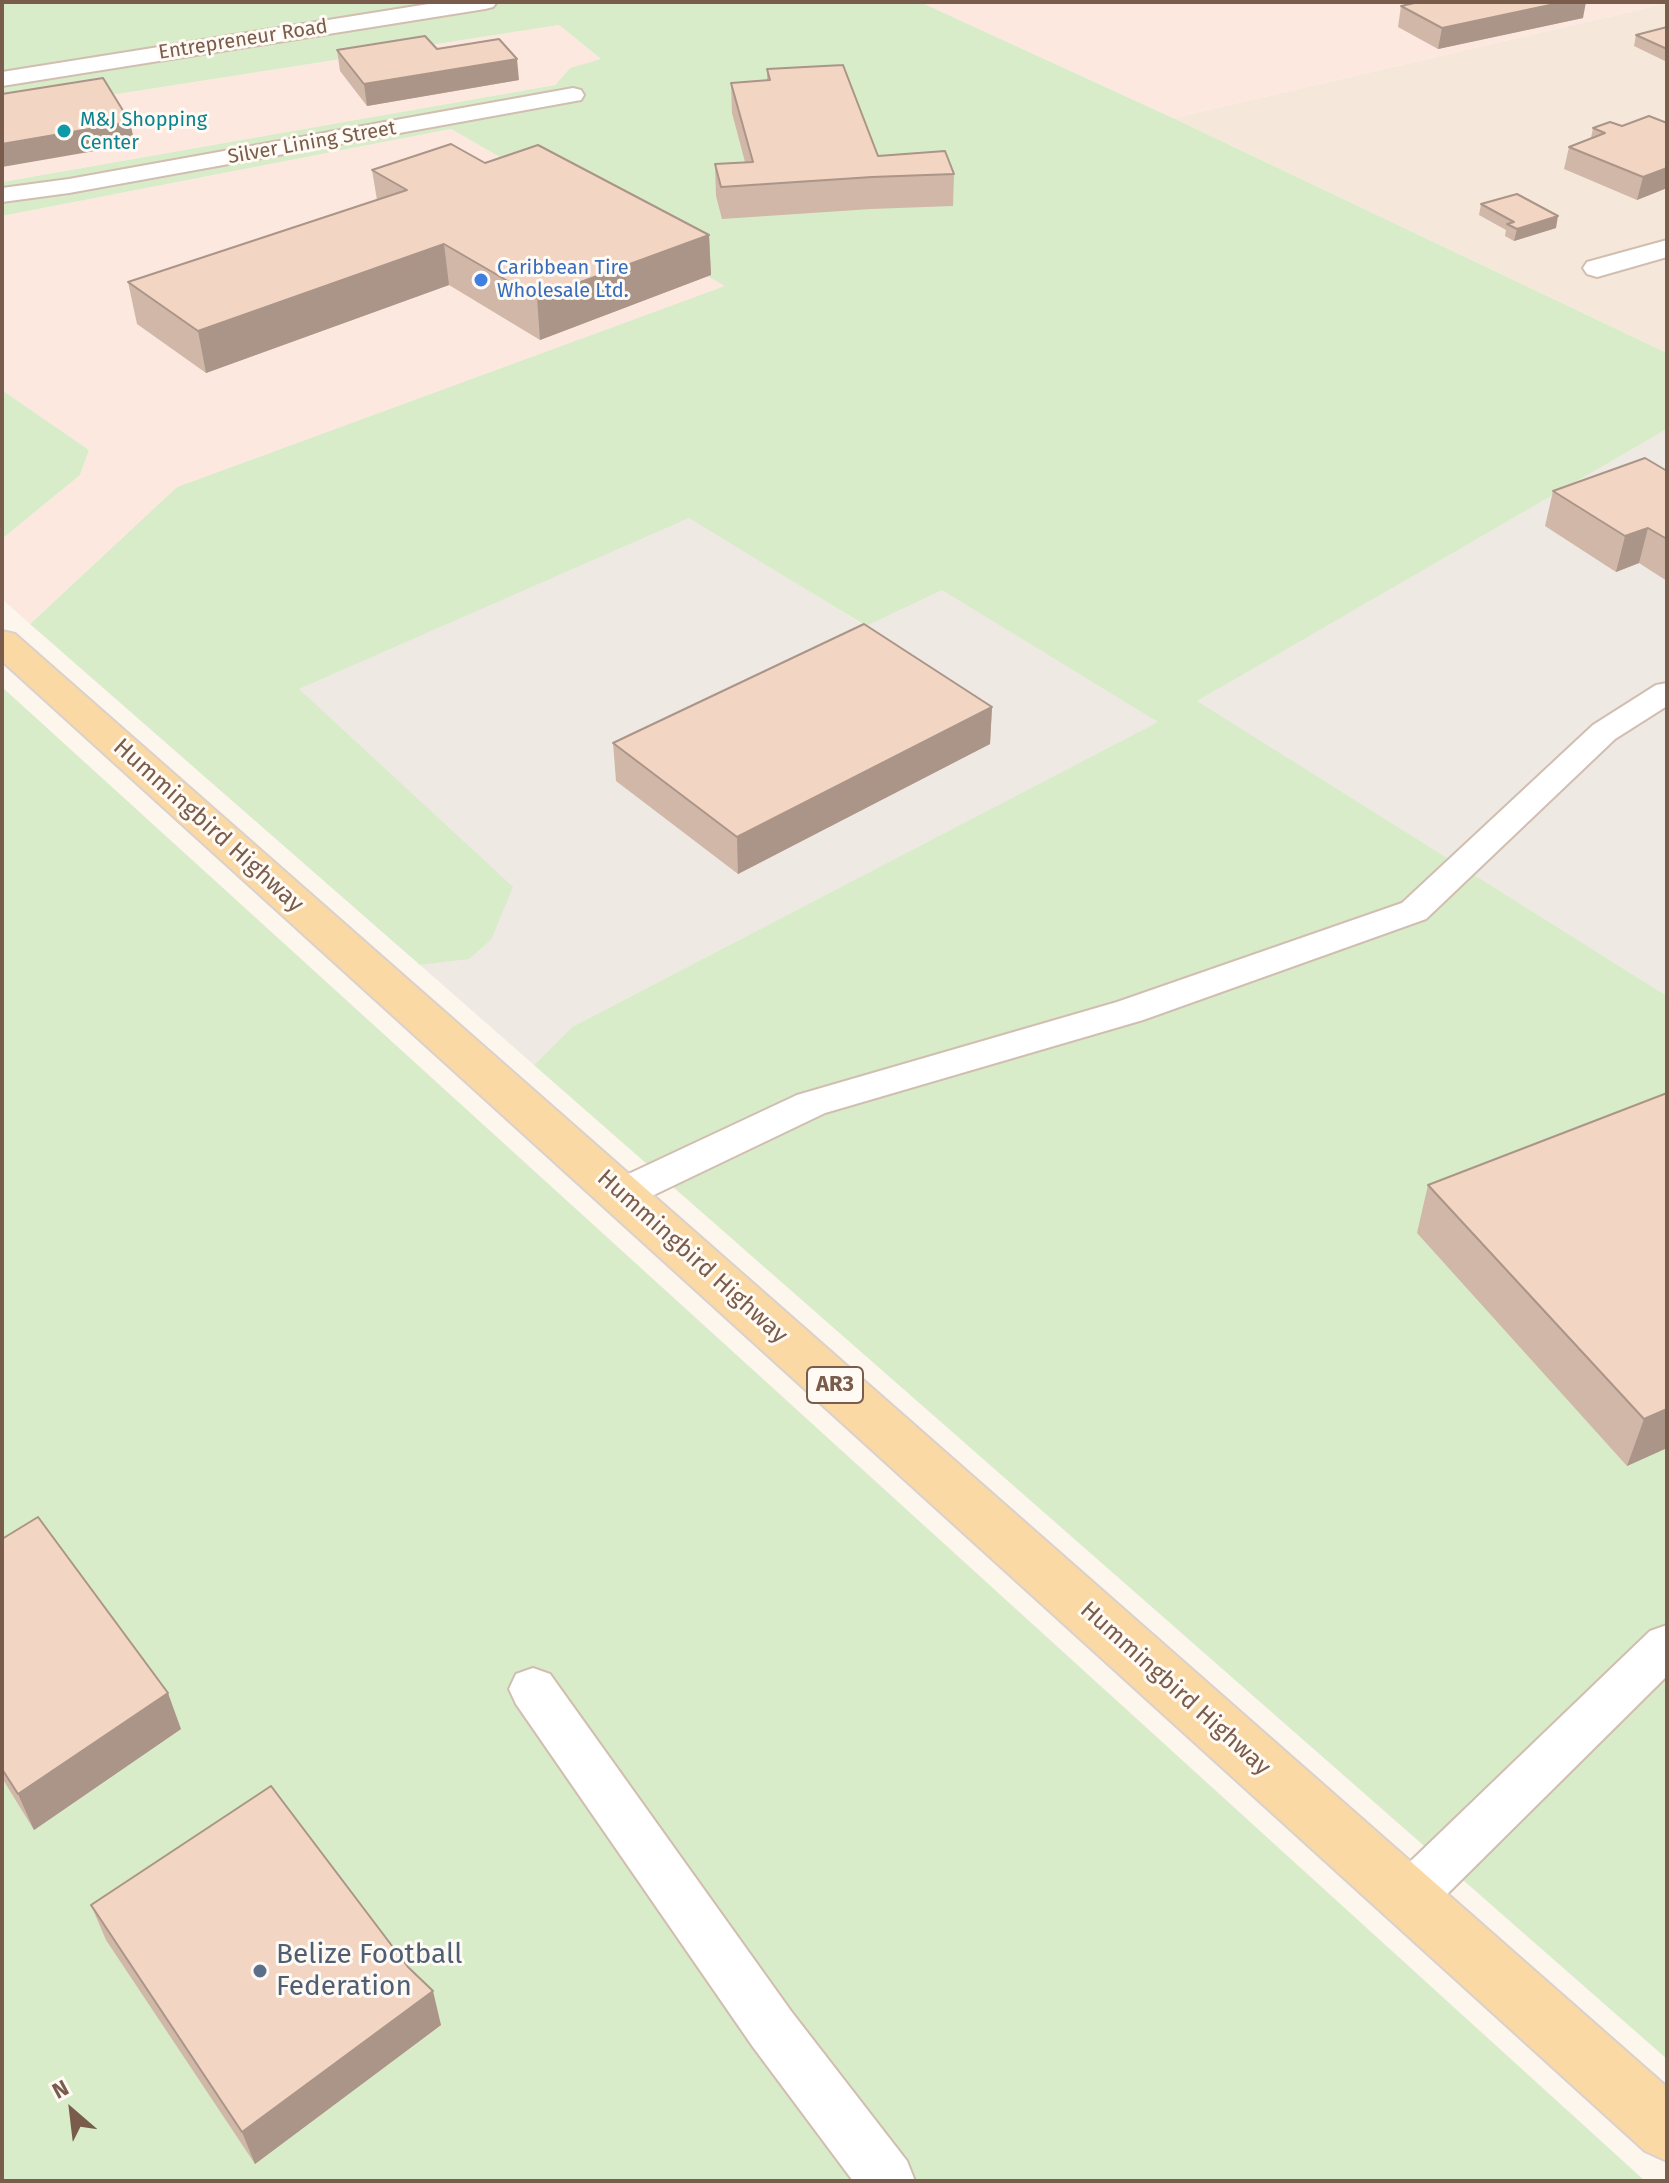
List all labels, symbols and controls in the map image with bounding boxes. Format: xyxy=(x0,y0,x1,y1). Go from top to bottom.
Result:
street label: Entrepreneur Road xyxy=(157,15,329,65)
place label: M&J Shopping Center xyxy=(80,108,207,155)
street label: Silver Lining Street xyxy=(226,116,398,170)
marker: M&J Shopping Center xyxy=(55,122,73,140)
place label: Caribbean Tire Wholesale Ltd. xyxy=(497,256,629,303)
marker: Caribbean Tire Wholesale Ltd. xyxy=(472,271,490,289)
street label: Hummingbird Highway xyxy=(107,733,309,919)
street label: Hummingbird Highway xyxy=(591,1164,793,1350)
road number: AR3 xyxy=(807,1367,863,1403)
street label: Hummingbird Highway xyxy=(1074,1596,1276,1782)
place label: Belize Football Federation xyxy=(276,1938,462,2004)
marker: Belize Football Federation xyxy=(251,1962,269,1980)
north arrow xyxy=(32,2071,112,2151)
text: N xyxy=(48,2074,73,2105)

